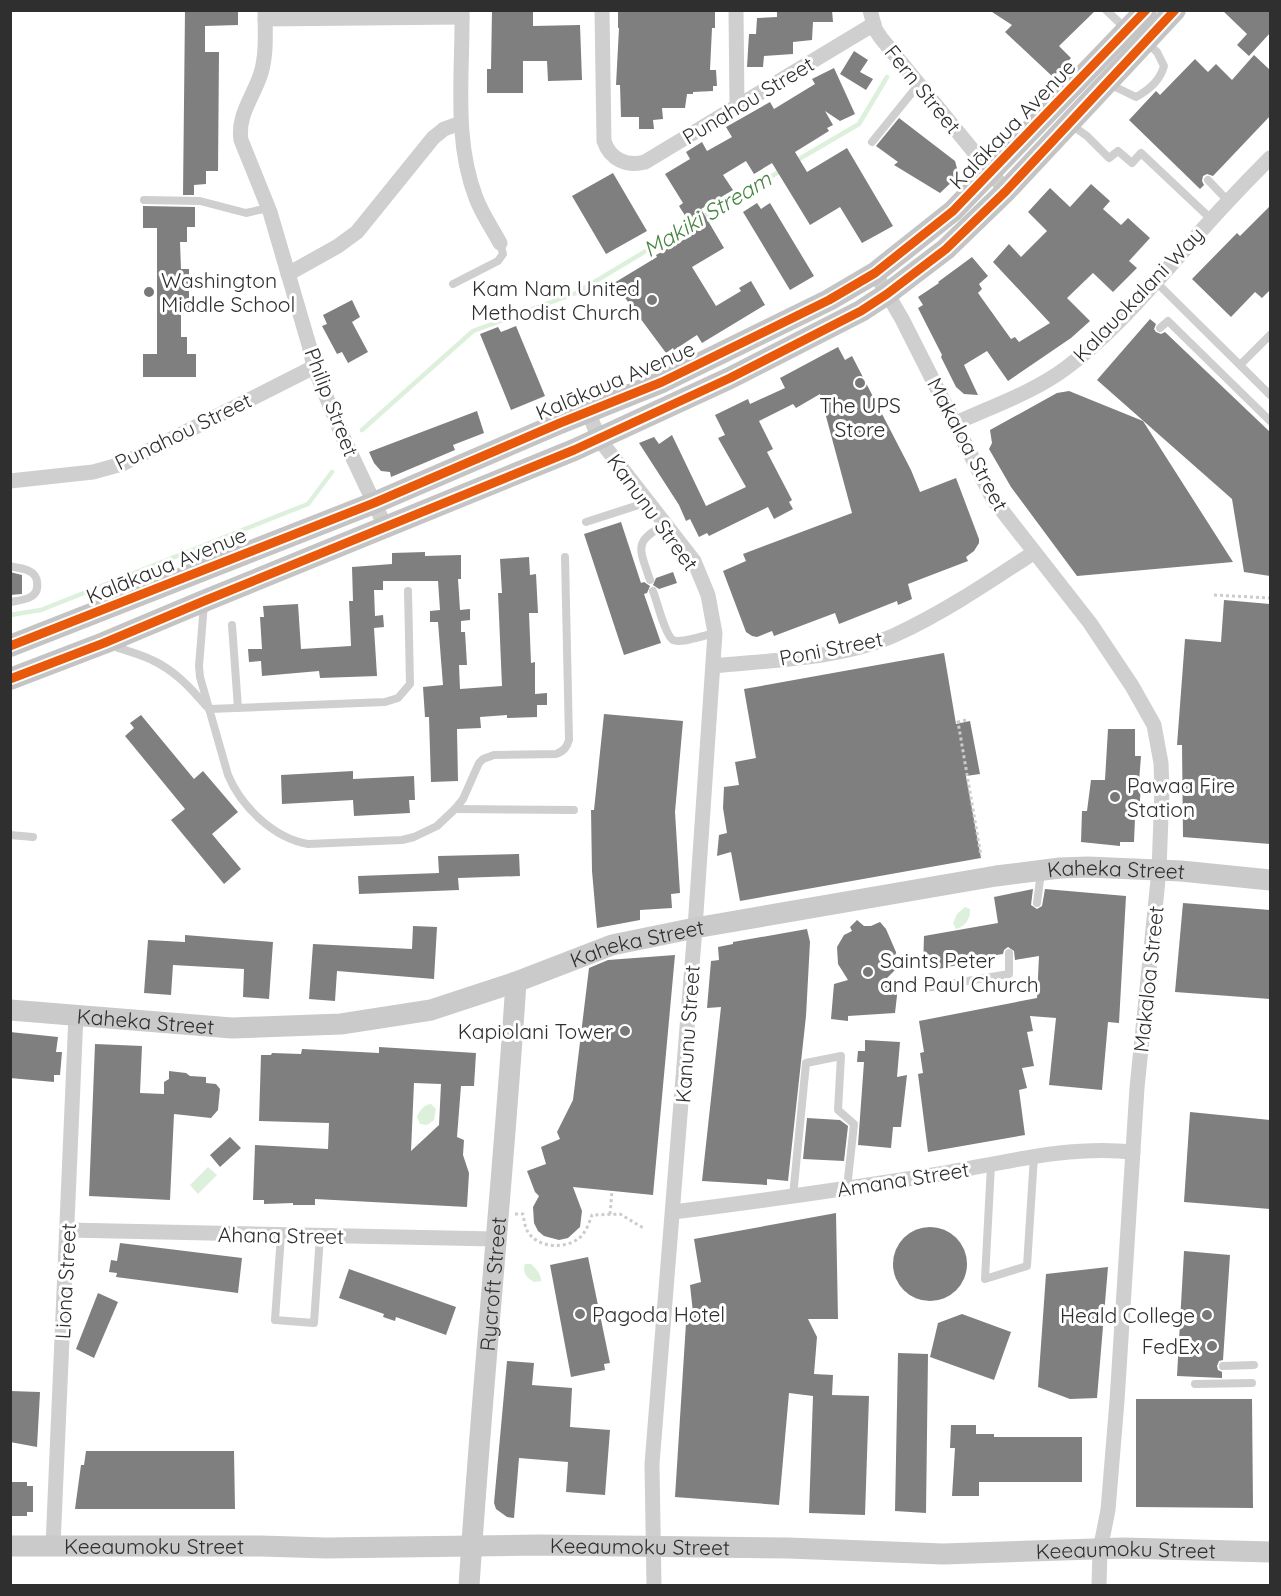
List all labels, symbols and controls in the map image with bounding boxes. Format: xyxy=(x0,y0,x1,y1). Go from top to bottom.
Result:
street label: Fern Street xyxy=(879,39,967,139)
street label: Punahou Street xyxy=(677,51,819,149)
street label: Kalākaua Avenue xyxy=(943,54,1081,194)
water label: Makiki Stream xyxy=(638,164,777,263)
street label: Kalauokalani Way xyxy=(1067,221,1209,367)
place label: Washington Middle School xyxy=(161,267,295,317)
place label: Kam Nam United Methodist Church xyxy=(471,275,640,325)
marker: Washington Middle School xyxy=(142,285,156,299)
marker: Kam Nam United Methodist Church xyxy=(645,293,659,307)
street label: Kalākaua Avenue xyxy=(532,335,698,425)
street label: Philip Street xyxy=(299,344,365,460)
street label: Makaloa Street xyxy=(922,373,1014,515)
marker: The UPS Store xyxy=(853,376,867,390)
street label: Punahou Street xyxy=(110,387,256,475)
place label: The UPS Store xyxy=(819,392,901,442)
street label: Kanunu Street xyxy=(602,448,704,576)
street label: Kalākaua Avenue xyxy=(82,521,250,609)
street label: Poni Street xyxy=(777,625,885,671)
place label: Pawaa Fire Station xyxy=(1127,772,1235,822)
marker: Pawaa Fire Station xyxy=(1108,790,1122,804)
street label: Kaheka Street xyxy=(1046,854,1186,884)
street label: Makaloa Street xyxy=(1127,904,1169,1054)
street label: Kaheka Street xyxy=(566,914,706,973)
place label: Saints Peter and Paul Church xyxy=(880,947,1039,997)
street label: Kanunu Street xyxy=(669,964,705,1104)
marker: Saints Peter and Paul Church xyxy=(861,965,875,979)
street label: Kaheka Street xyxy=(76,1002,215,1040)
place label: Kapiolani Tower xyxy=(458,1018,613,1044)
marker: Kapiolani Tower xyxy=(618,1024,632,1038)
street label: Amana Street xyxy=(835,1156,971,1202)
street label: Rycroft Street xyxy=(474,1216,511,1352)
street label: Ahana Street xyxy=(218,1221,344,1249)
street label: Liona Street xyxy=(49,1222,81,1340)
place label: Pagoda Hotel xyxy=(592,1301,725,1327)
place label: Heald College xyxy=(1060,1302,1195,1328)
marker: Pagoda Hotel xyxy=(573,1307,587,1321)
marker: Heald College xyxy=(1200,1308,1214,1322)
place label: FedEx xyxy=(1142,1333,1200,1359)
marker: FedEx xyxy=(1205,1339,1219,1353)
street label: Keeaumoku Street xyxy=(550,1532,730,1560)
street label: Keeaumoku Street xyxy=(64,1533,244,1559)
street label: Keeaumoku Street xyxy=(1035,1535,1216,1564)

